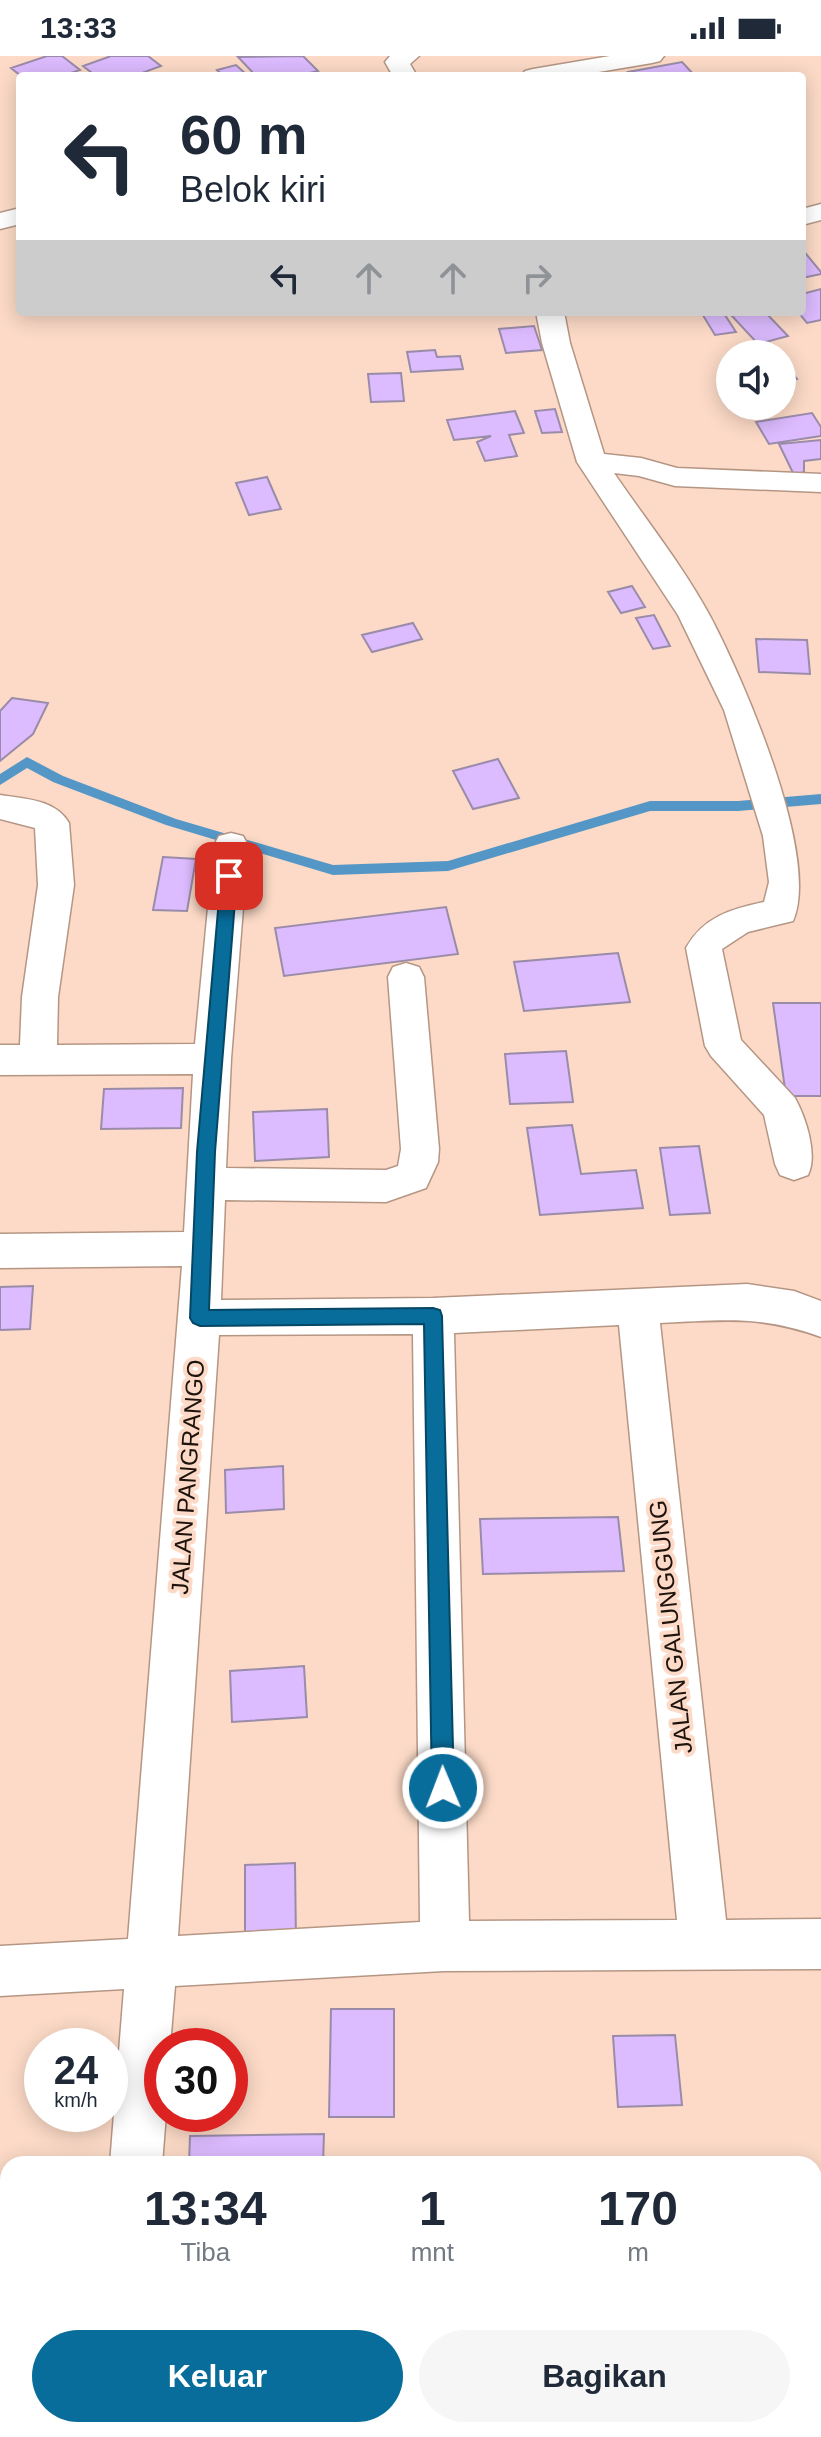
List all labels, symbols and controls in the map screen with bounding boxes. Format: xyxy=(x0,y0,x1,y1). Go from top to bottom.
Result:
text: 13:33 xyxy=(40,11,117,44)
text: 60 m xyxy=(180,103,308,166)
icon: left xyxy=(48,104,152,208)
text: Belok kiri xyxy=(180,169,326,210)
icon: left xyxy=(263,256,307,300)
icon: ahead xyxy=(347,256,391,300)
icon: ahead xyxy=(431,256,475,300)
icon: right xyxy=(515,256,559,300)
map controls xyxy=(716,340,796,420)
button: sound xyxy=(716,340,796,420)
pin xyxy=(195,842,263,910)
icon: arrive xyxy=(207,854,251,898)
street label: JALAN PANGRANGO xyxy=(166,1359,209,1595)
street label: JALAN GALUNGGUNG xyxy=(644,1499,697,1755)
position arrow xyxy=(401,1746,485,1830)
speed limit sign: 30 xyxy=(144,2028,248,2132)
text: 24 xyxy=(54,2048,98,2092)
text: km/h xyxy=(54,2089,98,2111)
text: 13:34 xyxy=(144,2182,267,2235)
text: 1 xyxy=(419,2182,446,2235)
text: 170 xyxy=(598,2182,678,2235)
text: Tiba xyxy=(181,2237,230,2267)
text: mnt xyxy=(411,2237,454,2267)
text: m xyxy=(627,2237,649,2267)
button: Keluar xyxy=(32,2330,403,2422)
button: Bagikan xyxy=(419,2330,790,2422)

